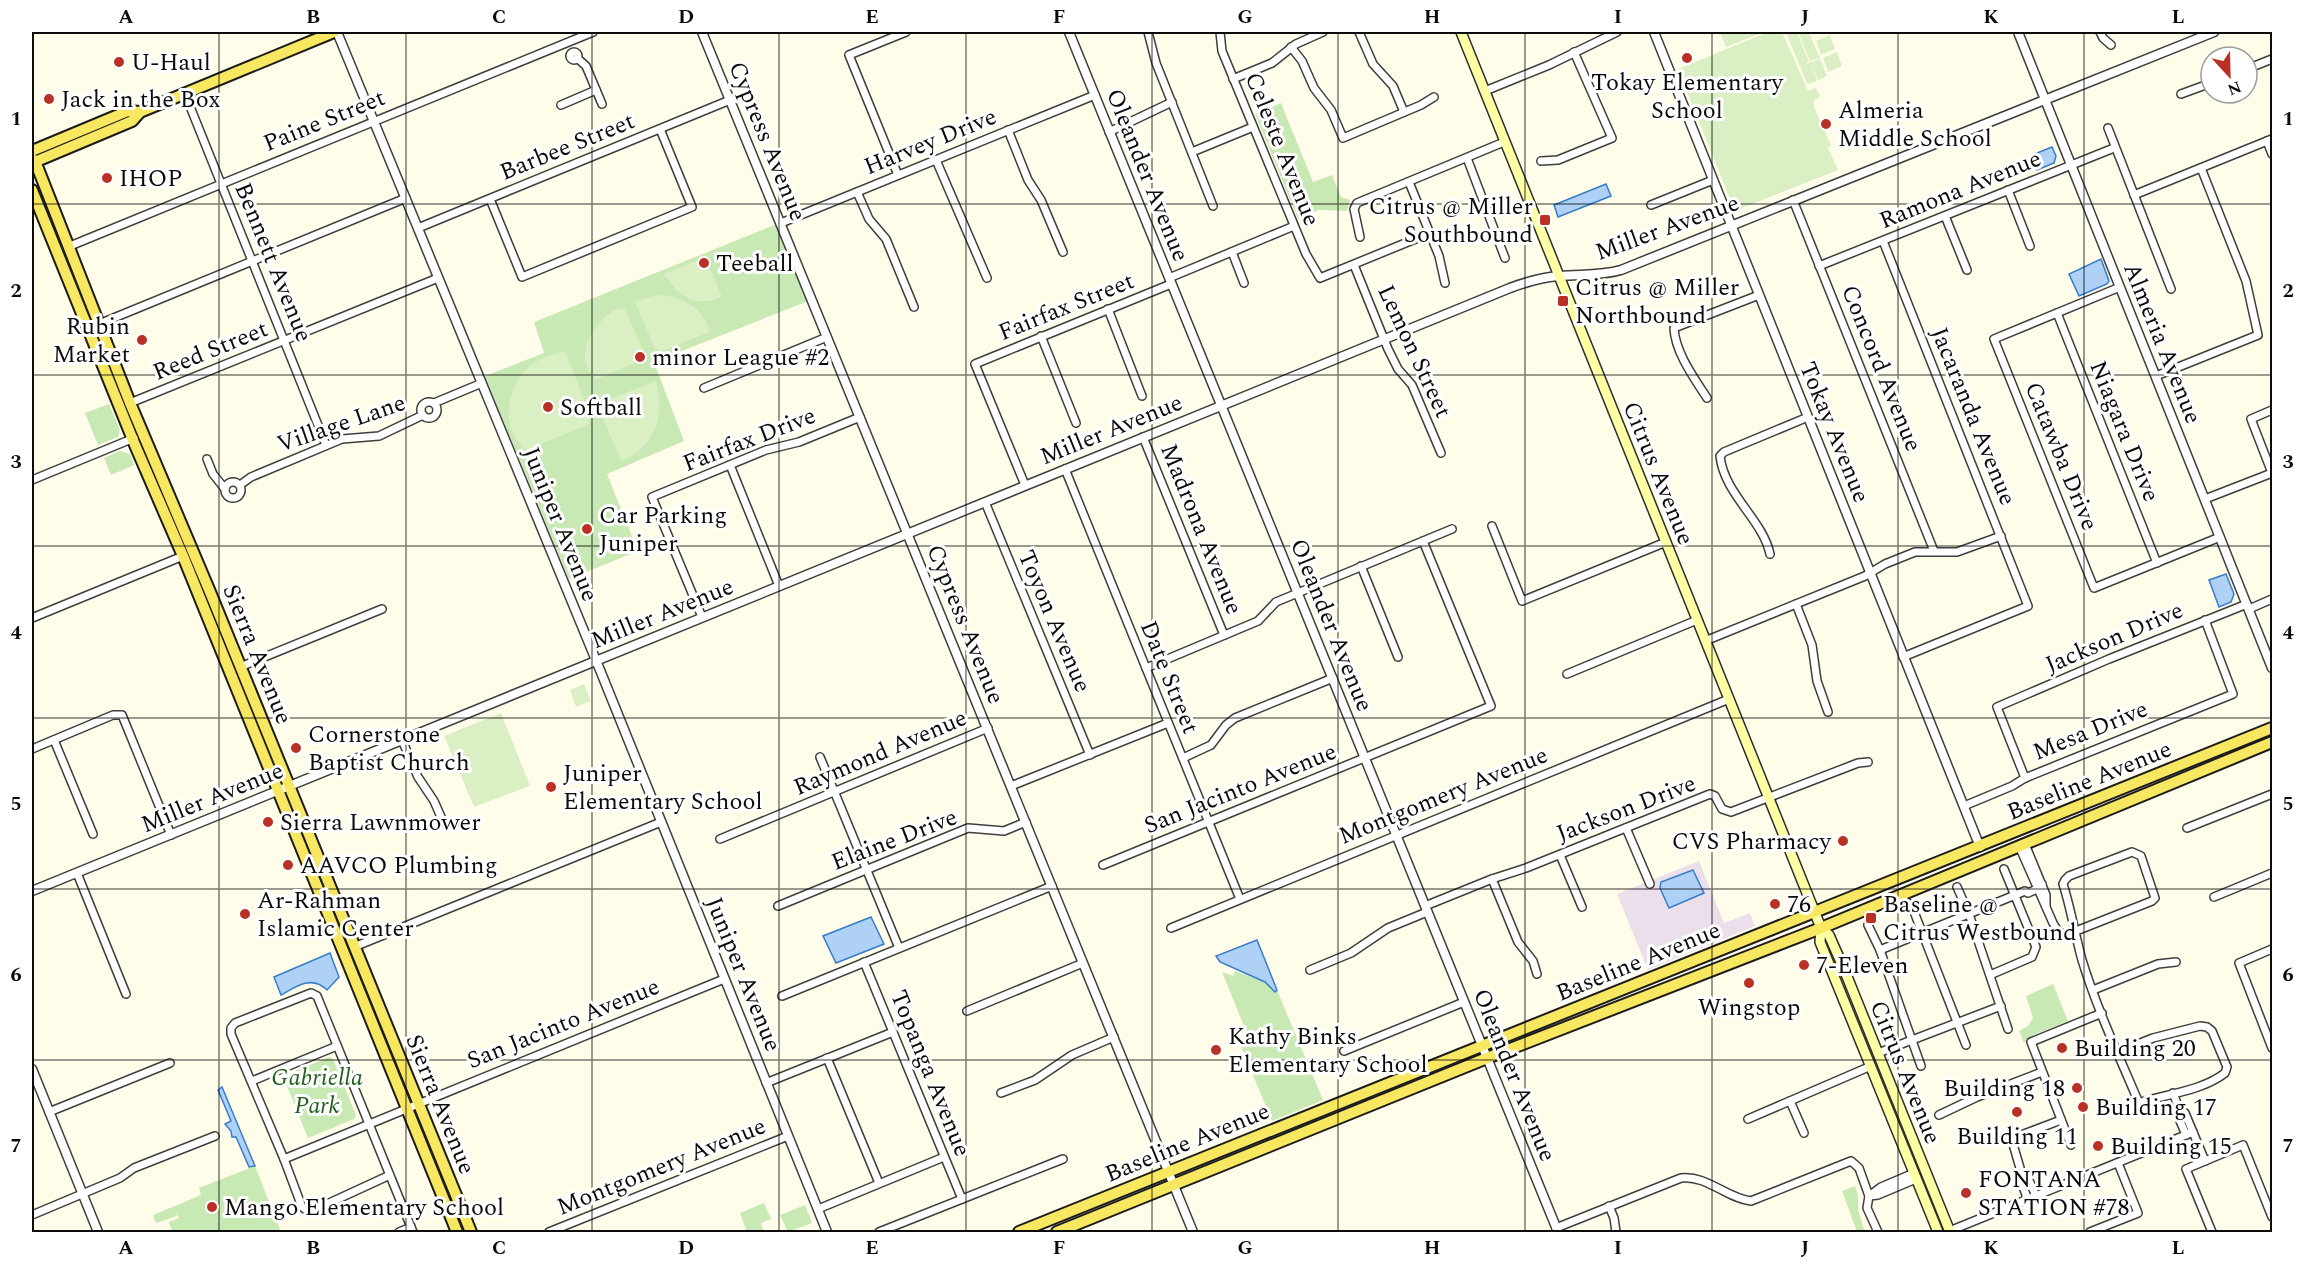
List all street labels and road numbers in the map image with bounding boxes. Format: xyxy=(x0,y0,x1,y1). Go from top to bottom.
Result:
street label: Cypress Avenue xyxy=(719,56,815,227)
street label: Celeste Avenue xyxy=(1235,67,1329,232)
street label: Paine Street xyxy=(258,80,391,162)
street label: Oleander Avenue xyxy=(1096,83,1198,267)
street label: Harvey Drive xyxy=(859,99,1002,185)
street label: Barbee Street xyxy=(494,103,640,190)
street label: Ramona Avenue xyxy=(1874,141,2047,239)
street label: Bennett Avenue xyxy=(225,177,321,348)
street label: Miller Avenue xyxy=(1590,185,1744,271)
street label: Almeria Avenue xyxy=(2113,257,2211,429)
street label: Fairfax Street xyxy=(993,263,1140,351)
street label: Lemon Street xyxy=(1367,279,1461,424)
street label: Concord Avenue xyxy=(1831,280,1931,457)
street label: Reed Street xyxy=(147,311,273,390)
street label: Jacaranda Avenue xyxy=(1921,322,2025,511)
street label: Niagara Drive xyxy=(2079,355,2169,507)
street label: Tokay Avenue xyxy=(1789,356,1879,508)
street label: Catawba Drive xyxy=(2015,377,2107,536)
street label: Village Lane xyxy=(272,385,411,463)
street label: Miller Avenue xyxy=(1035,385,1188,475)
street label: Citrus Avenue xyxy=(1613,396,1703,551)
street label: Fairfax Drive xyxy=(678,398,821,482)
street label: Madrona Avenue xyxy=(1150,439,1252,620)
street label: Juniper Avenue xyxy=(513,442,607,607)
street label: Oleander Avenue xyxy=(1280,533,1382,717)
street label: Cypress Avenue xyxy=(917,539,1013,710)
street label: Toyon Avenue xyxy=(1008,545,1100,698)
street label: Miller Avenue xyxy=(586,569,739,659)
street label: Sierra Avenue xyxy=(213,579,302,730)
street label: Jackson Drive xyxy=(2040,593,2189,683)
street label: Date Street xyxy=(1130,615,1208,739)
street label: Mesa Drive xyxy=(2027,691,2153,770)
street label: Raymond Avenue xyxy=(788,700,973,806)
street label: Baseline Avenue xyxy=(2002,731,2177,830)
street label: San Jacinto Avenue xyxy=(1139,734,1342,844)
street label: Montgomery Avenue xyxy=(1333,738,1553,854)
street label: Miller Avenue xyxy=(136,753,289,843)
street label: Jackson Drive xyxy=(1551,766,1701,852)
street label: Elaine Drive xyxy=(826,799,963,880)
street label: Juniper Avenue xyxy=(696,892,790,1057)
street label: Baseline Avenue xyxy=(1551,912,1726,1011)
street label: San Jacinto Avenue xyxy=(462,969,665,1079)
street label: Oleander Avenue xyxy=(1463,983,1565,1167)
street label: Topanga Avenue xyxy=(880,985,980,1162)
street label: Citrus Avenue xyxy=(1860,995,1950,1150)
street label: Sierra Avenue xyxy=(396,1029,485,1180)
street label: Baseline Avenue xyxy=(1100,1093,1275,1192)
street label: Montgomery Avenue xyxy=(551,1109,771,1225)

